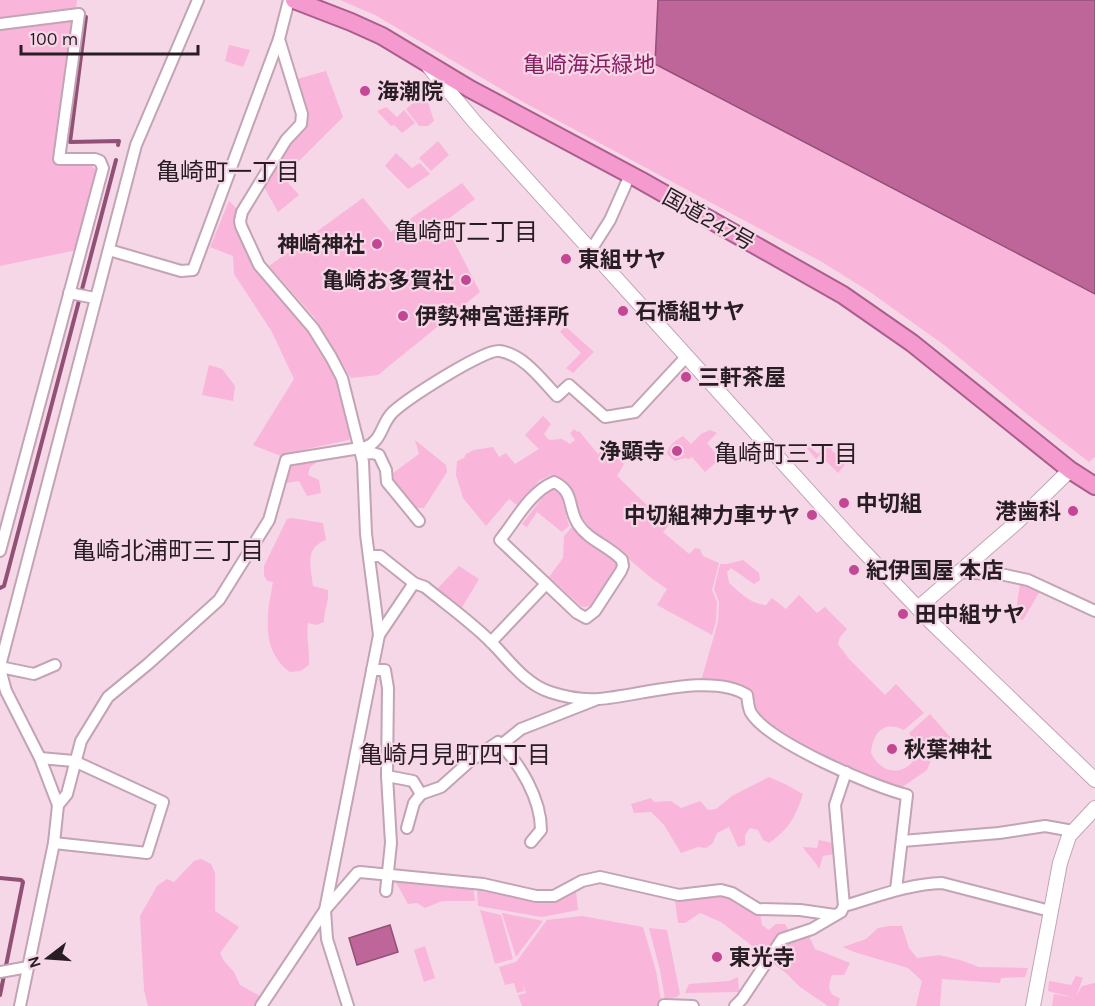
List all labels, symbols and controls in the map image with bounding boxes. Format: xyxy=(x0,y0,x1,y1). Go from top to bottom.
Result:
scale bar xyxy=(21,18,198,56)
text: 100 m xyxy=(30,28,78,50)
park label: 亀崎海浜緑地 xyxy=(523,52,655,78)
place label: 海潮院 xyxy=(377,79,443,105)
marker: 海潮院 xyxy=(358,84,372,98)
district label: 亀崎町一丁目 xyxy=(156,158,300,186)
street label: 国道247号 xyxy=(658,184,759,256)
district label: 亀崎町二丁目 xyxy=(394,218,538,246)
place label: 神崎神社 xyxy=(277,232,365,258)
marker: 神崎神社 xyxy=(370,237,384,251)
place label: 東組サヤ xyxy=(578,247,666,273)
marker: 東組サヤ xyxy=(559,252,573,266)
place label: 亀崎お多賀社 xyxy=(322,268,454,294)
marker: 亀崎お多賀社 xyxy=(459,273,473,287)
place label: 石橋組サヤ xyxy=(635,299,745,325)
place label: 伊勢神宮遥拝所 xyxy=(415,304,569,330)
marker: 石橋組サヤ xyxy=(616,304,630,318)
marker: 伊勢神宮遥拝所 xyxy=(396,309,410,323)
place label: 三軒茶屋 xyxy=(698,365,786,391)
marker: 三軒茶屋 xyxy=(679,370,693,384)
place label: 浄顕寺 xyxy=(599,439,665,465)
district label: 亀崎町三丁目 xyxy=(714,440,858,468)
marker: 浄顕寺 xyxy=(670,444,684,458)
place label: 中切組 xyxy=(856,491,922,517)
marker: 中切組 xyxy=(837,496,851,510)
place label: 港歯科 xyxy=(995,499,1061,525)
place label: 中切組神力車サヤ xyxy=(624,503,800,529)
marker: 港歯科 xyxy=(1066,504,1080,518)
marker: 中切組神力車サヤ xyxy=(805,508,819,522)
district label: 亀崎北浦町三丁目 xyxy=(72,537,264,565)
place label: 紀伊国屋 本店 xyxy=(866,558,1004,584)
marker: 紀伊国屋 本店 xyxy=(847,563,861,577)
place label: 田中組サヤ xyxy=(915,602,1025,628)
marker: 田中組サヤ xyxy=(896,607,910,621)
place label: 秋葉神社 xyxy=(904,737,992,763)
district label: 亀崎月見町四丁目 xyxy=(359,741,551,769)
marker: 秋葉神社 xyxy=(885,742,899,756)
north arrow xyxy=(18,928,78,988)
place label: 東光寺 xyxy=(729,945,795,971)
marker: 東光寺 xyxy=(710,950,724,964)
text: N xyxy=(23,954,45,971)

